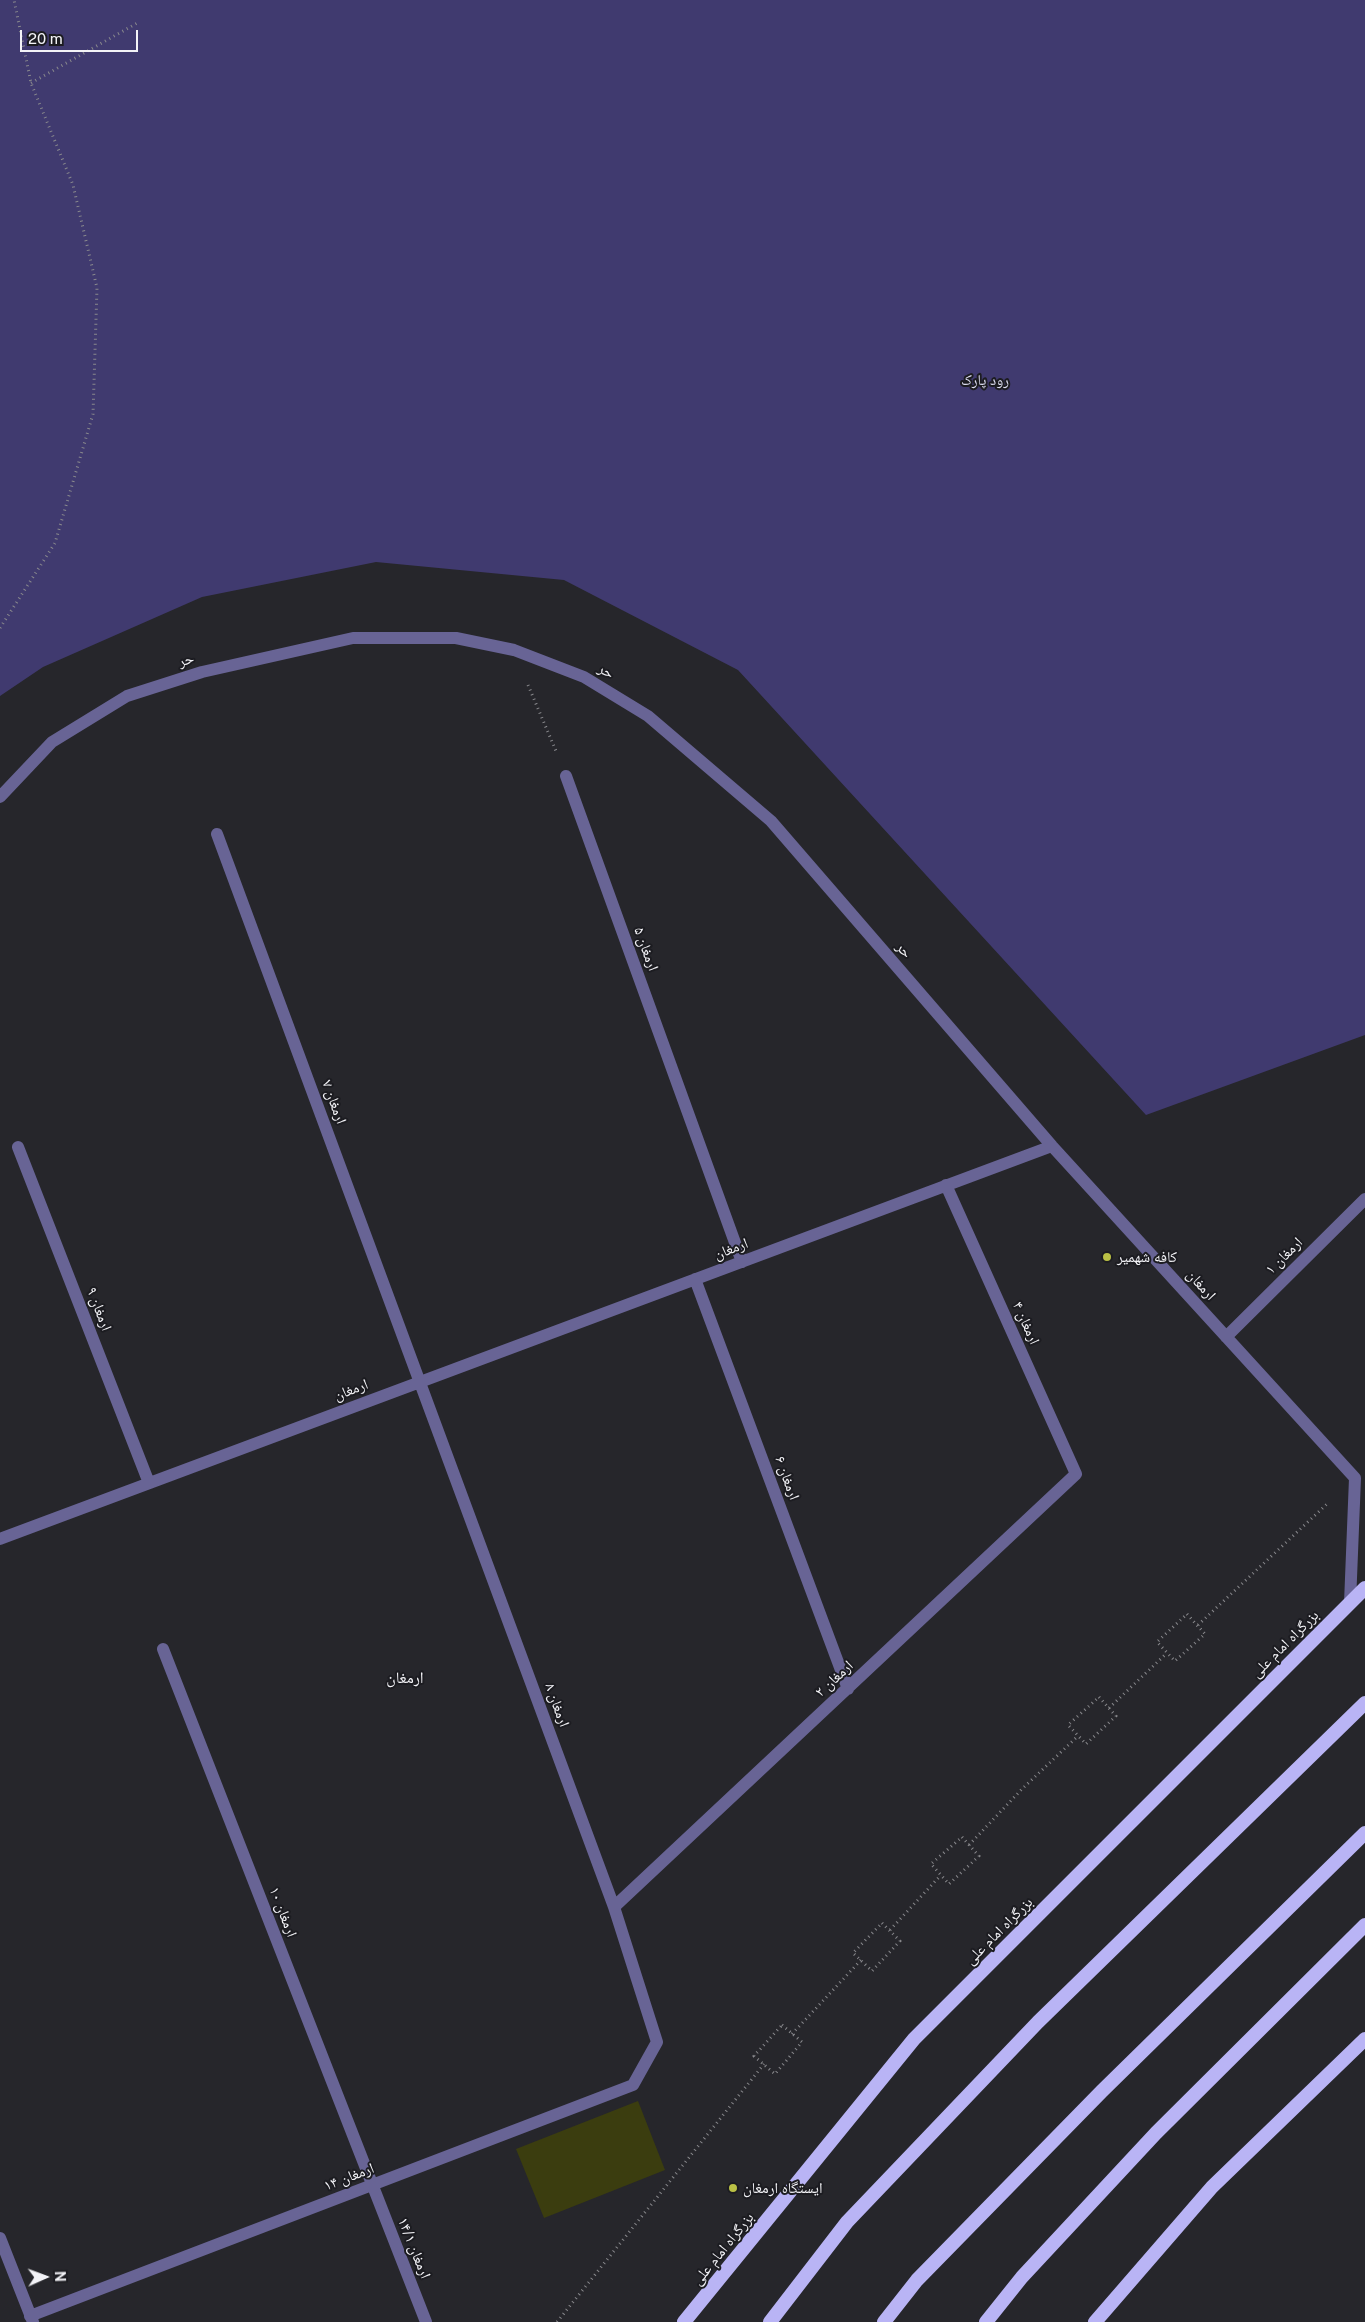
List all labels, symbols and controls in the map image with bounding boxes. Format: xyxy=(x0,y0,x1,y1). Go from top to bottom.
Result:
scale bar xyxy=(22,20,140,52)
text: 20 m xyxy=(28,30,63,47)
park label: رود پارک xyxy=(961,371,1009,389)
street label: حر xyxy=(176,649,196,671)
street label: حر xyxy=(595,659,617,683)
street label: ارمغان ۵ xyxy=(630,925,662,973)
street label: حر xyxy=(892,938,916,962)
street label: ارمغان ۷ xyxy=(318,1078,350,1126)
street label: ارمغان xyxy=(711,1234,751,1264)
street label: ارمغان ۱ xyxy=(1262,1234,1306,1278)
place label: كافه شهمير xyxy=(1117,1248,1177,1266)
marker: كافه شهمير xyxy=(1101,1251,1113,1263)
street label: ارمغان xyxy=(1183,1266,1219,1304)
street label: ارمغان ۹ xyxy=(82,1285,116,1333)
street label: ارمغان ۴ xyxy=(1009,1299,1043,1347)
street label: ارمغان xyxy=(331,1375,371,1405)
street label: ارمغان ۶ xyxy=(771,1454,803,1502)
street label: بزرگراه امام علی xyxy=(1247,1606,1323,1682)
street label: ارمغان ۲ xyxy=(811,1657,857,1701)
district label: ارمغان xyxy=(386,1668,424,1688)
street label: ارمغان ۸ xyxy=(541,1681,573,1729)
street label: ارمغان ۱۰ xyxy=(265,1884,301,1940)
street label: بزرگراه امام علی xyxy=(961,1893,1037,1969)
street label: ارمغان ۱۴ xyxy=(321,2159,377,2195)
place label: ایستگاه ارمغان xyxy=(743,2179,822,2197)
marker: ایستگاه ارمغان xyxy=(727,2182,739,2194)
street label: بزرگراه امام علی xyxy=(688,2209,758,2289)
street label: ارمغان ۱۴/۱ xyxy=(394,2215,434,2281)
north arrow xyxy=(20,2252,70,2302)
text: N xyxy=(52,2271,68,2282)

